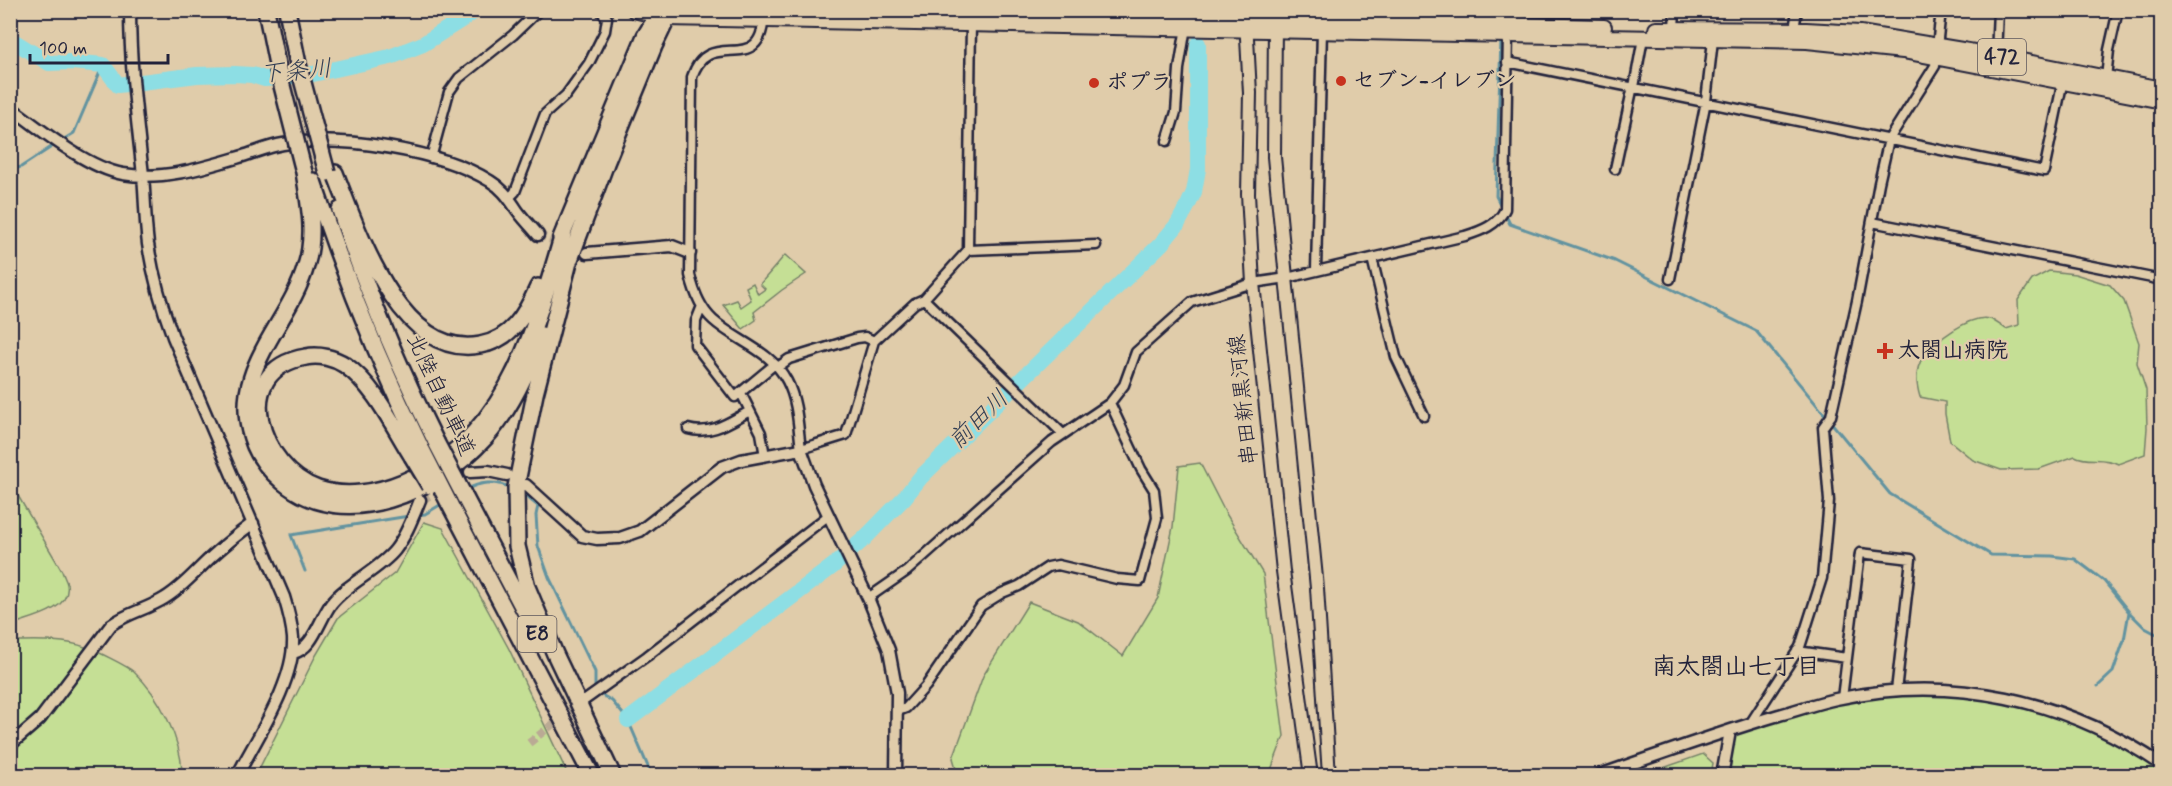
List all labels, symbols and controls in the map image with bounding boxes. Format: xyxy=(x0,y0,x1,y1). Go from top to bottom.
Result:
scale bar xyxy=(30,27,168,65)
text: 100 m xyxy=(39,37,87,61)
road number: 472 xyxy=(1978,39,2026,75)
water label: 下条川 xyxy=(259,53,333,91)
place label: セブン-イレブン xyxy=(1353,67,1517,95)
place label: ポプラ xyxy=(1106,69,1172,97)
marker: セブン-イレブン xyxy=(1334,74,1348,88)
marker: ポプラ xyxy=(1087,76,1101,90)
street label: 北陸自動車道 xyxy=(399,329,481,461)
street label: 串田新黒河線 xyxy=(1223,333,1265,467)
place label: 太閤山病院 xyxy=(1898,337,2008,365)
marker: 太閤山病院 xyxy=(1876,342,1894,360)
water label: 前田川 xyxy=(942,384,1016,456)
road number: E8 xyxy=(518,616,556,652)
district label: 南太閤山七丁目 xyxy=(1652,652,1820,683)

